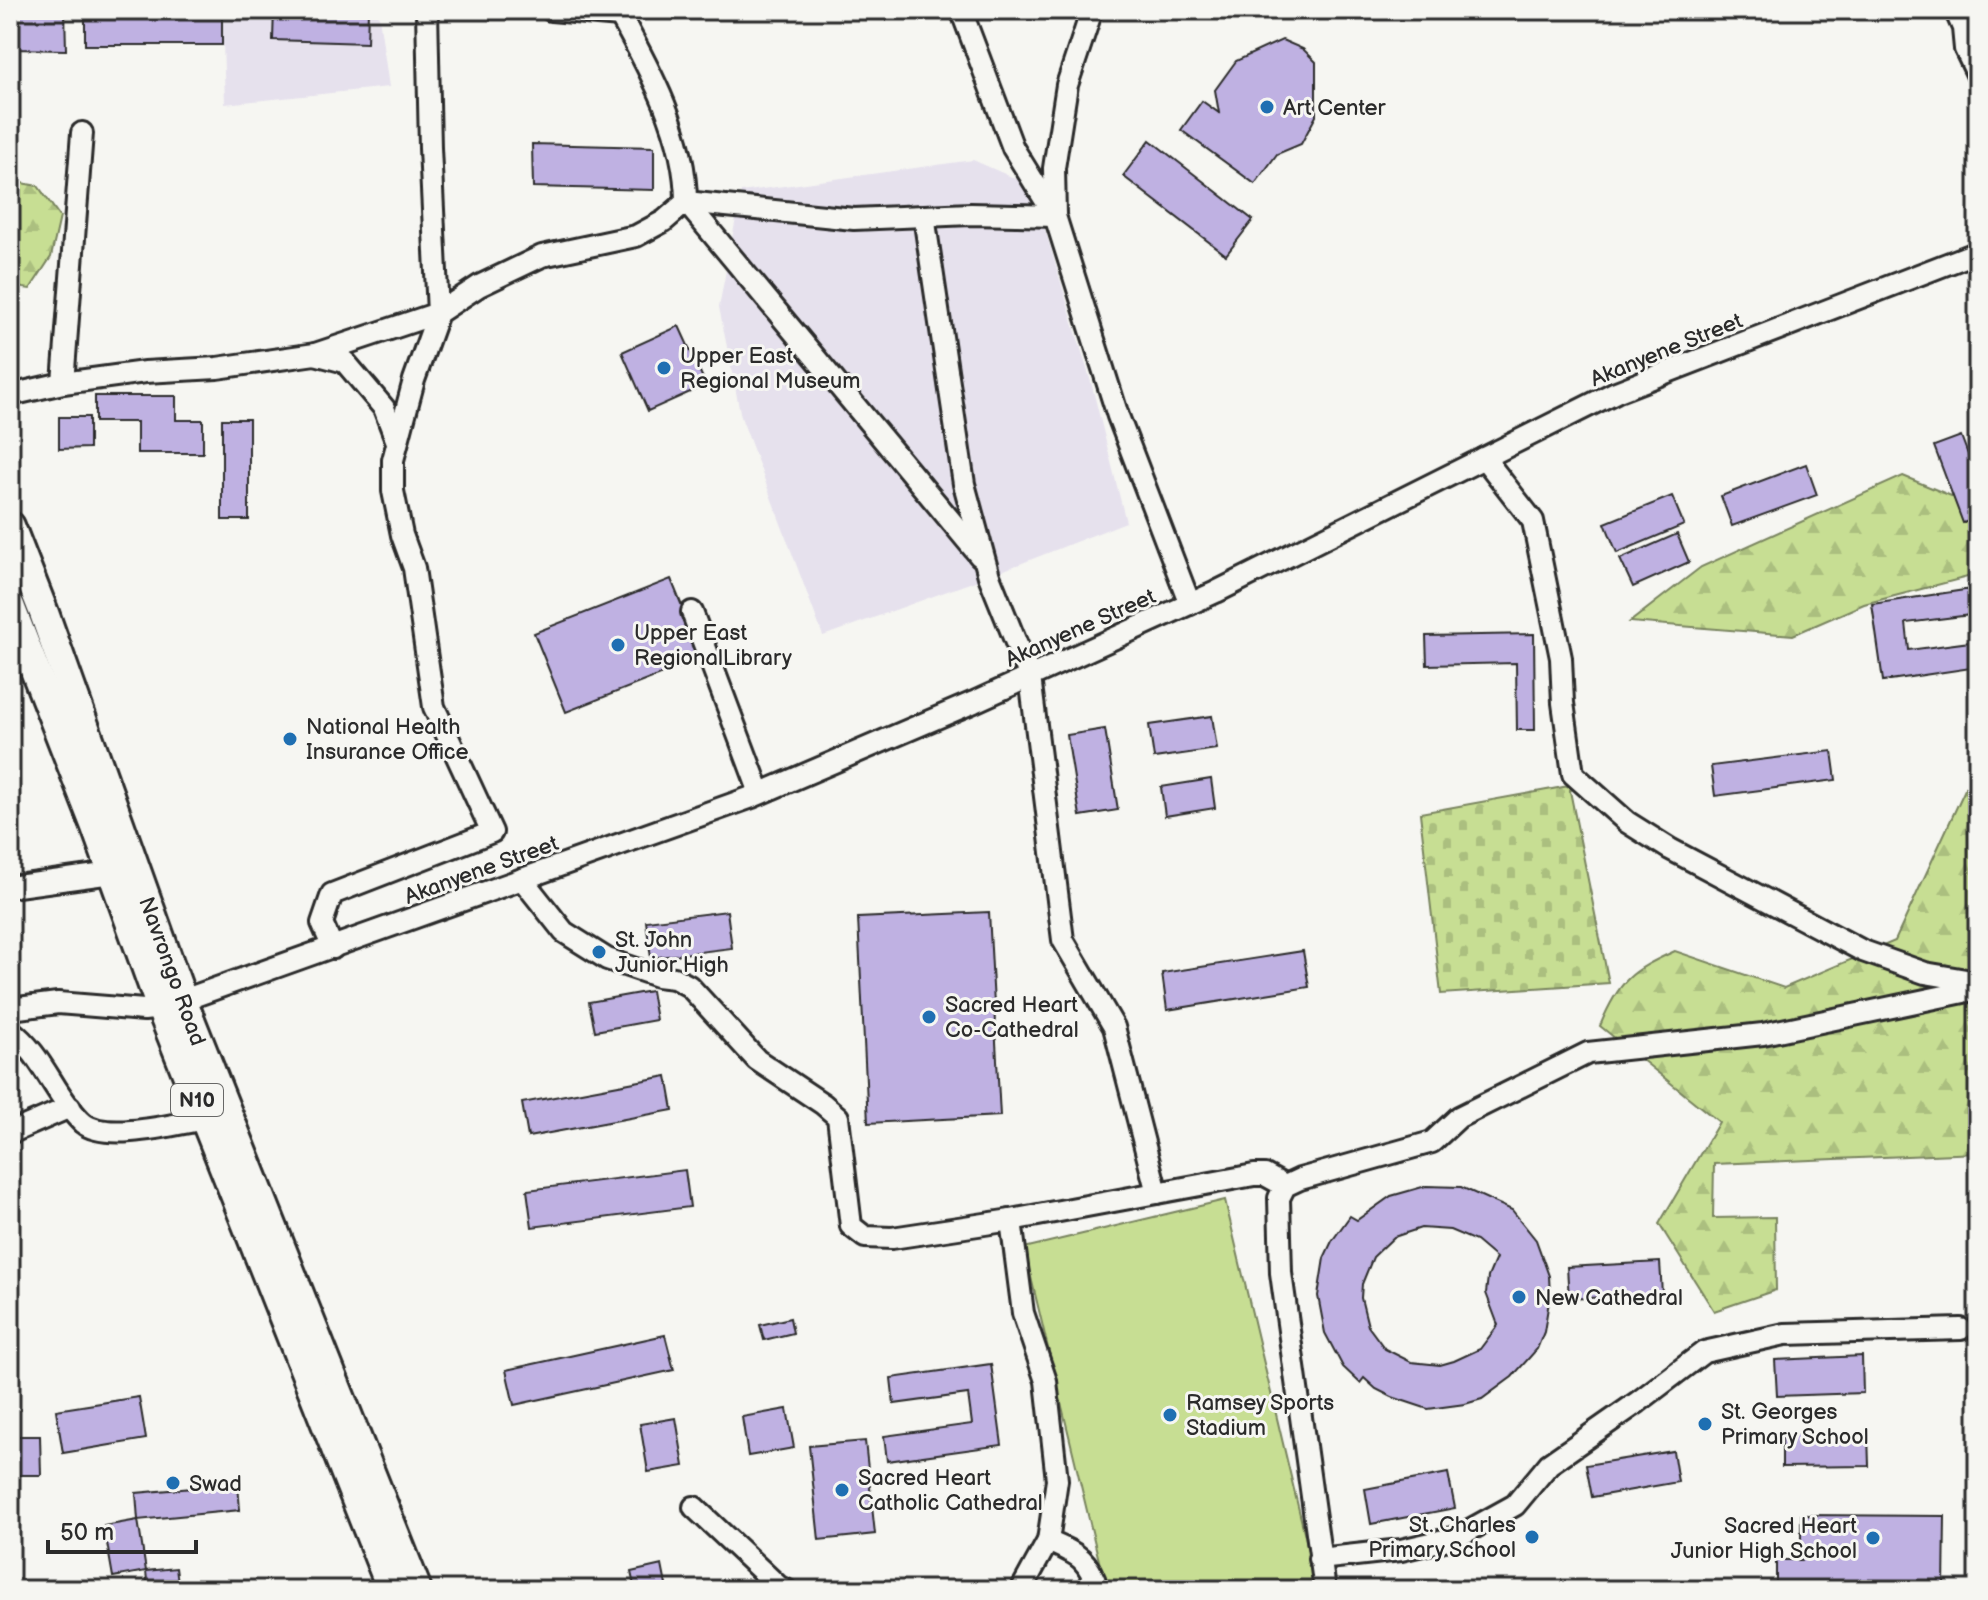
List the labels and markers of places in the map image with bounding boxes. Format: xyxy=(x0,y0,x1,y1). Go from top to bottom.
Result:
place label: Art Center xyxy=(1283,95,1387,122)
marker: Art Center xyxy=(1258,98,1276,116)
place label: Upper East Regional Museum xyxy=(680,343,860,395)
marker: Upper East Regional Museum xyxy=(655,359,673,377)
place label: Upper East RegionalLibrary xyxy=(634,620,792,672)
marker: Upper East RegionalLibrary xyxy=(609,636,627,654)
place label: National Health Insurance Office xyxy=(306,714,469,766)
marker: National Health Insurance Office xyxy=(281,730,299,748)
place label: St. John Junior High xyxy=(615,927,729,979)
marker: St. John Junior High xyxy=(590,943,608,961)
place label: Sacred Heart Co-Cathedral xyxy=(945,992,1079,1044)
marker: Sacred Heart Co-Cathedral xyxy=(920,1008,938,1026)
place label: New Cathedral xyxy=(1535,1285,1683,1312)
marker: New Cathedral xyxy=(1510,1288,1528,1306)
place label: Ramsey Sports Stadium xyxy=(1186,1390,1334,1442)
place label: St. Georges Primary School xyxy=(1721,1399,1869,1451)
marker: Ramsey Sports Stadium xyxy=(1161,1406,1179,1424)
marker: St. Georges Primary School xyxy=(1696,1415,1714,1433)
place label: Sacred Heart Catholic Cathedral xyxy=(858,1465,1043,1517)
place label: Swad xyxy=(189,1471,242,1498)
marker: Swad xyxy=(164,1474,182,1492)
marker: Sacred Heart Catholic Cathedral xyxy=(833,1481,851,1499)
place label: St. Charles Primary School xyxy=(1368,1512,1516,1564)
place label: Sacred Heart Junior High School xyxy=(1671,1513,1857,1565)
marker: St. Charles Primary School xyxy=(1523,1528,1541,1546)
marker: Sacred Heart Junior High School xyxy=(1864,1529,1882,1547)

